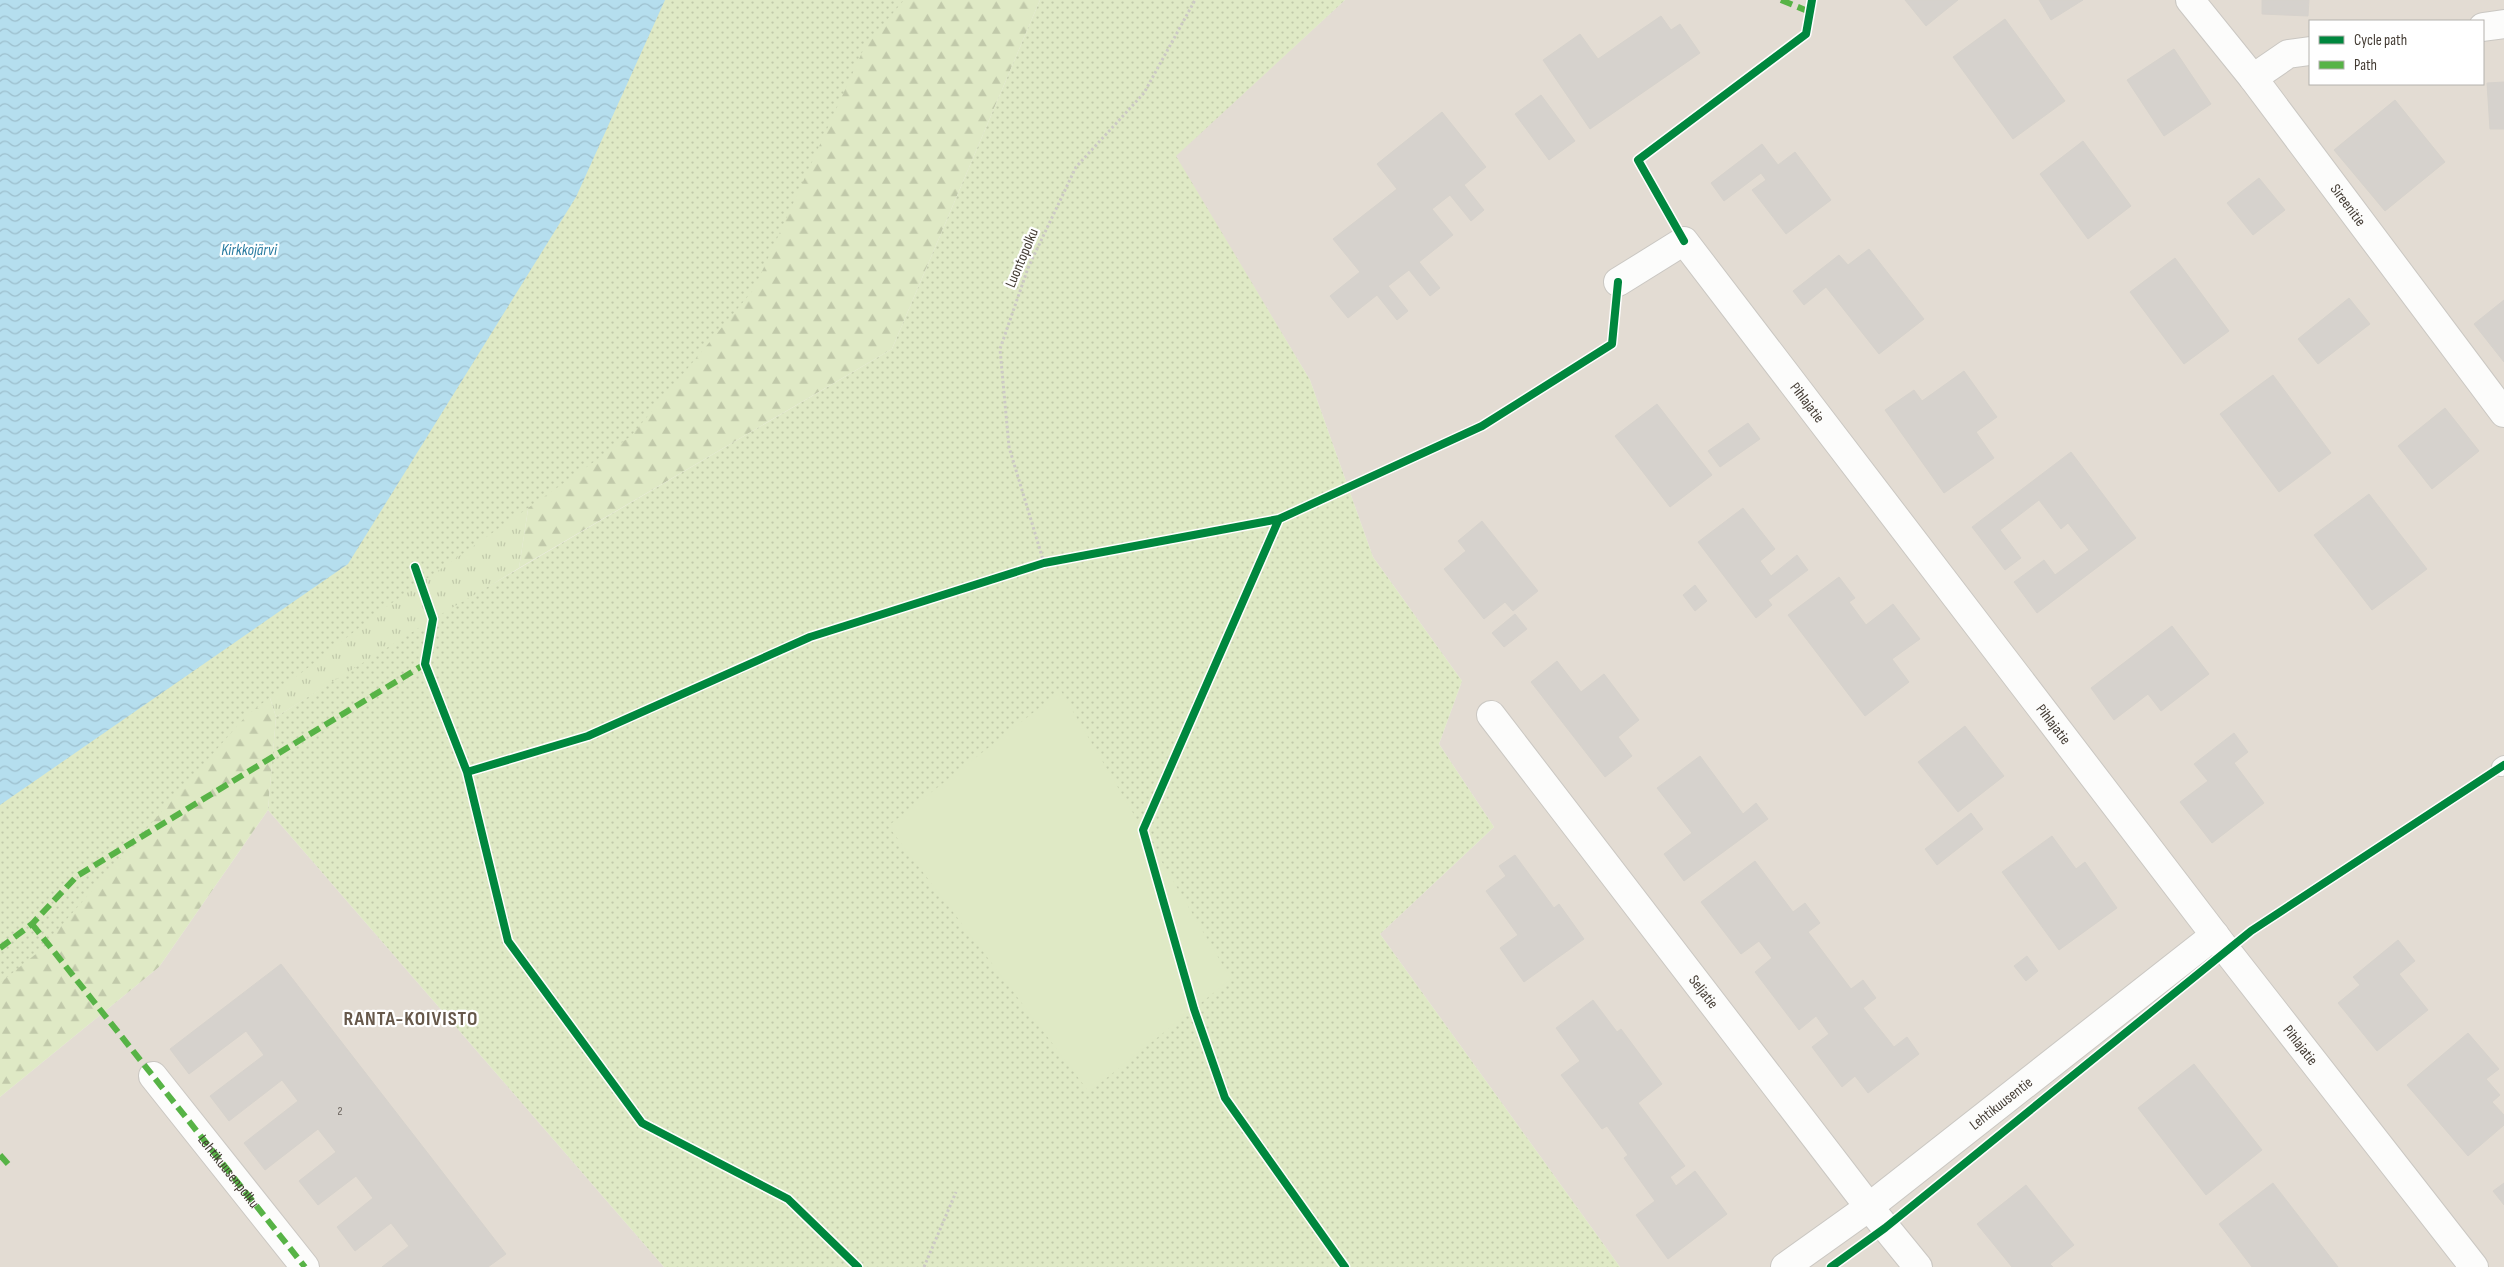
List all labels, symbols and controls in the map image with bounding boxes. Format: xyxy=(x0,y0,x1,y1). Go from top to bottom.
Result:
legend xyxy=(2309,20,2484,85)
text: Cycle path xyxy=(2354,31,2407,50)
text: Path xyxy=(2354,56,2377,75)
street label: Sireenitie xyxy=(2326,180,2370,230)
street label: Luontopolku xyxy=(1001,226,1043,290)
water label: Kirkkojärvi xyxy=(221,241,278,260)
street label: Pihlajatie xyxy=(1786,378,1829,427)
street label: Pihlajatie xyxy=(2032,700,2075,748)
street label: Seljatie xyxy=(1685,971,1723,1012)
district label: RANTA-KOIVISTO xyxy=(344,1007,478,1031)
street label: Pihlajatie xyxy=(2279,1021,2322,1069)
street label: Lehtikuusentie xyxy=(1966,1073,2036,1134)
house number: 2 xyxy=(338,1104,343,1119)
street label: Lehtikuusenpolku xyxy=(194,1131,264,1212)

